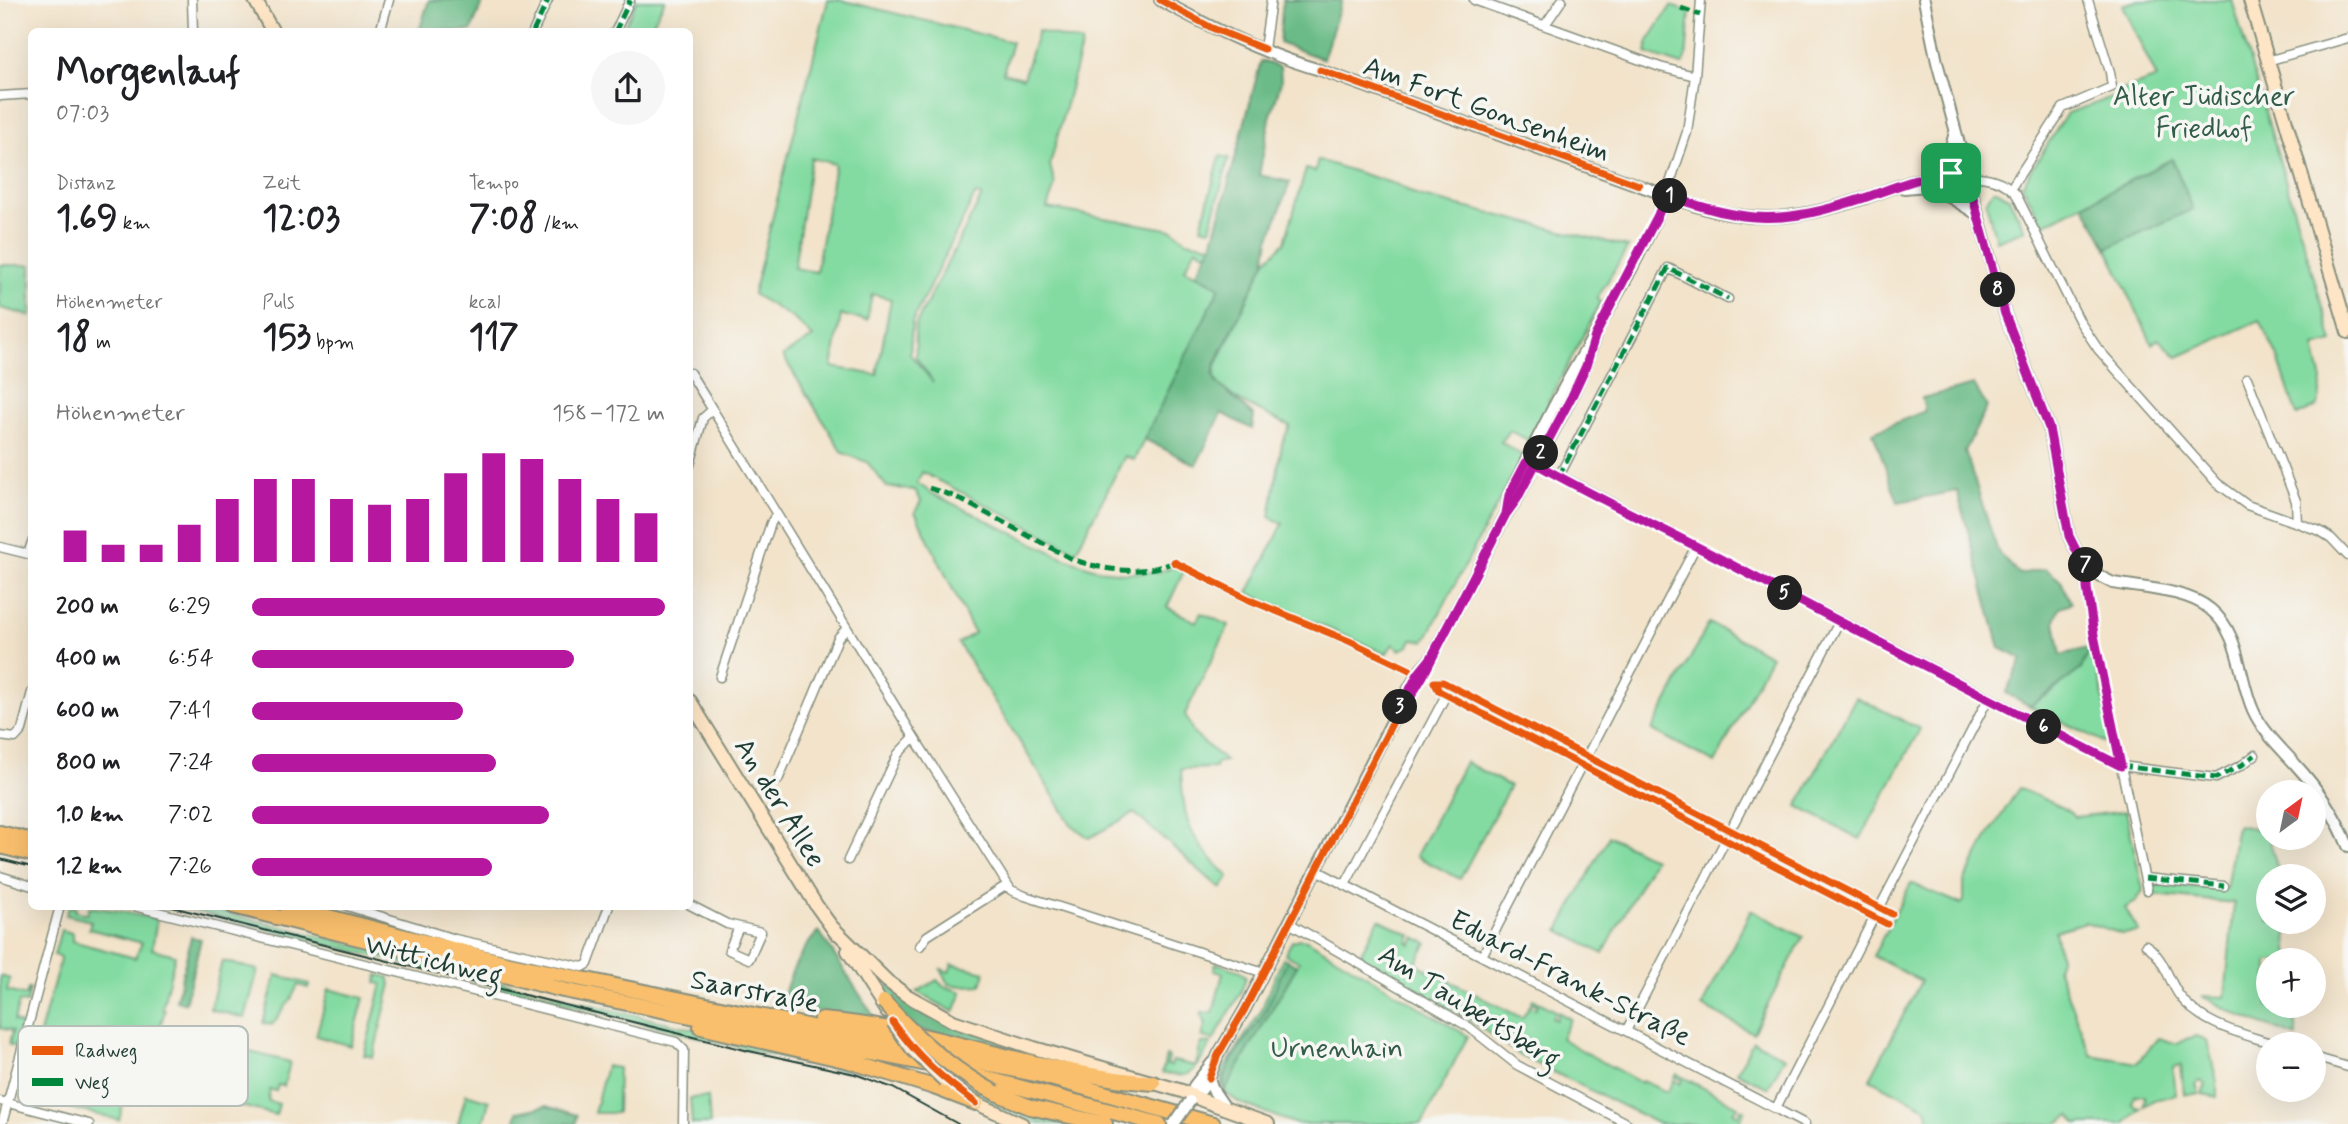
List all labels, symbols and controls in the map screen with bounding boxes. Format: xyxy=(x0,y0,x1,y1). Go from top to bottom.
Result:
text: Morgenlauf xyxy=(56,48,240,97)
street label: Am Fort Gonsenheim xyxy=(1358,49,1615,172)
button: share xyxy=(591,51,665,125)
park label: Alter Jüdischer Friedhof xyxy=(2113,79,2295,148)
text: 07:03 xyxy=(56,99,109,129)
pin xyxy=(1921,143,1981,203)
icon: arrive xyxy=(1932,154,1970,192)
text: Distanz xyxy=(56,171,116,196)
text: Zeit xyxy=(262,171,301,196)
text: Tempo xyxy=(469,171,519,196)
pin: 1 xyxy=(1652,178,1688,214)
text: 1 xyxy=(1665,183,1674,208)
text: 1.69 xyxy=(56,196,118,242)
text: 12:03 xyxy=(262,196,340,242)
text: 7:08 xyxy=(469,196,538,242)
text: km xyxy=(118,211,151,236)
text: /km xyxy=(538,211,579,236)
pin: 8 xyxy=(1980,272,2016,308)
text: 8 xyxy=(1992,277,2003,302)
text: Höhenmeter xyxy=(56,290,162,315)
text: Puls xyxy=(262,290,294,315)
text: kcal xyxy=(469,290,501,315)
text: 18 xyxy=(56,315,91,361)
text: 153 xyxy=(262,315,311,361)
text: 117 xyxy=(469,315,519,361)
text: m xyxy=(91,330,111,355)
text: bpm xyxy=(311,330,354,355)
text: Höhenmeter xyxy=(56,399,185,429)
text: 158–172 m xyxy=(552,399,665,429)
pin: 2 xyxy=(1524,435,1558,470)
text: 2 xyxy=(1536,440,1545,465)
pin: 7 xyxy=(2068,548,2104,582)
text: 7 xyxy=(2080,552,2091,577)
pin: 5 xyxy=(1768,576,1802,610)
text: 5 xyxy=(1779,580,1790,605)
text: 200 m xyxy=(56,592,119,622)
text: 6:29 xyxy=(168,592,211,622)
text: 400 m xyxy=(56,644,121,674)
text: 6:54 xyxy=(168,644,214,674)
pin: 3 xyxy=(1382,690,1418,724)
text: 3 xyxy=(1395,694,1404,719)
text: 600 m xyxy=(56,696,119,726)
text: 7:41 xyxy=(168,696,211,726)
pin: 6 xyxy=(2026,710,2062,744)
text: 6 xyxy=(2039,714,2048,739)
street label: An der Allee xyxy=(724,731,833,875)
text: 800 m xyxy=(56,748,120,778)
text: 7:24 xyxy=(168,748,213,778)
north arrow xyxy=(2256,780,2326,850)
map controls xyxy=(2256,780,2326,1102)
text: 1.0 km xyxy=(56,800,124,830)
text: 7:02 xyxy=(168,800,213,830)
text: 1.2 km xyxy=(56,852,122,882)
text: 7:26 xyxy=(168,852,212,882)
button: layers xyxy=(2256,864,2326,934)
street label: Eduard-Frank-Straße xyxy=(1443,902,1697,1056)
street label: Wittichweg xyxy=(360,926,506,999)
street label: Am Taubertsberg xyxy=(1369,937,1567,1081)
button: + xyxy=(2256,948,2326,1018)
street label: Saarstraße xyxy=(687,962,822,1023)
legend xyxy=(18,1026,248,1106)
park label: Urnenhain xyxy=(1271,1031,1403,1068)
button: − xyxy=(2256,1032,2326,1102)
text: Radweg xyxy=(75,1039,137,1065)
text: Weg xyxy=(75,1071,110,1099)

